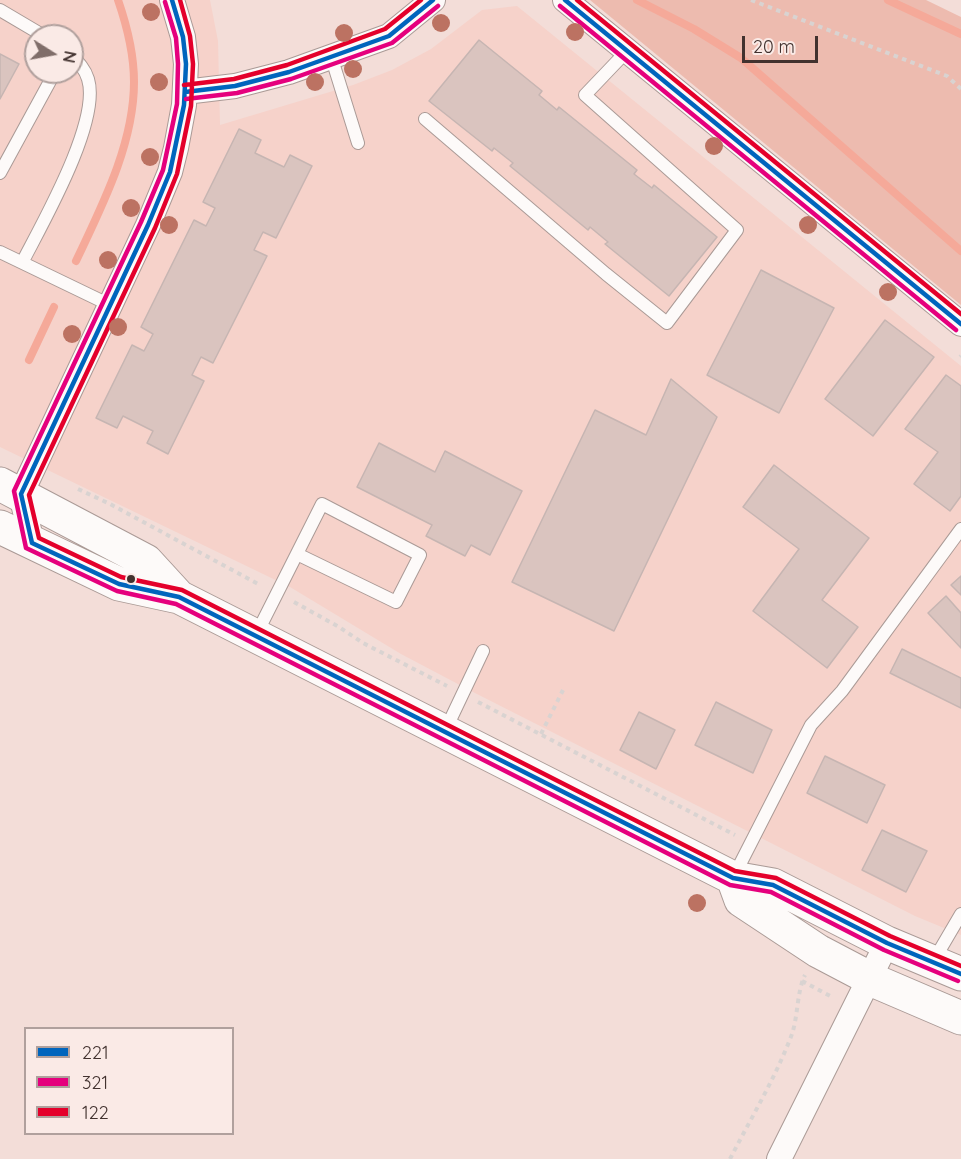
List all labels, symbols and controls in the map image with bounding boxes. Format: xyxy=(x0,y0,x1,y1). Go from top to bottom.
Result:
north arrow xyxy=(24,24,84,84)
scale bar xyxy=(745,24,822,62)
text: 20 m xyxy=(753,35,795,58)
text: N xyxy=(59,49,81,65)
unlabelled marker xyxy=(125,573,137,585)
legend xyxy=(24,1027,234,1135)
text: 221 xyxy=(82,1041,109,1064)
text: 321 xyxy=(82,1071,108,1094)
text: 122 xyxy=(82,1101,109,1124)

